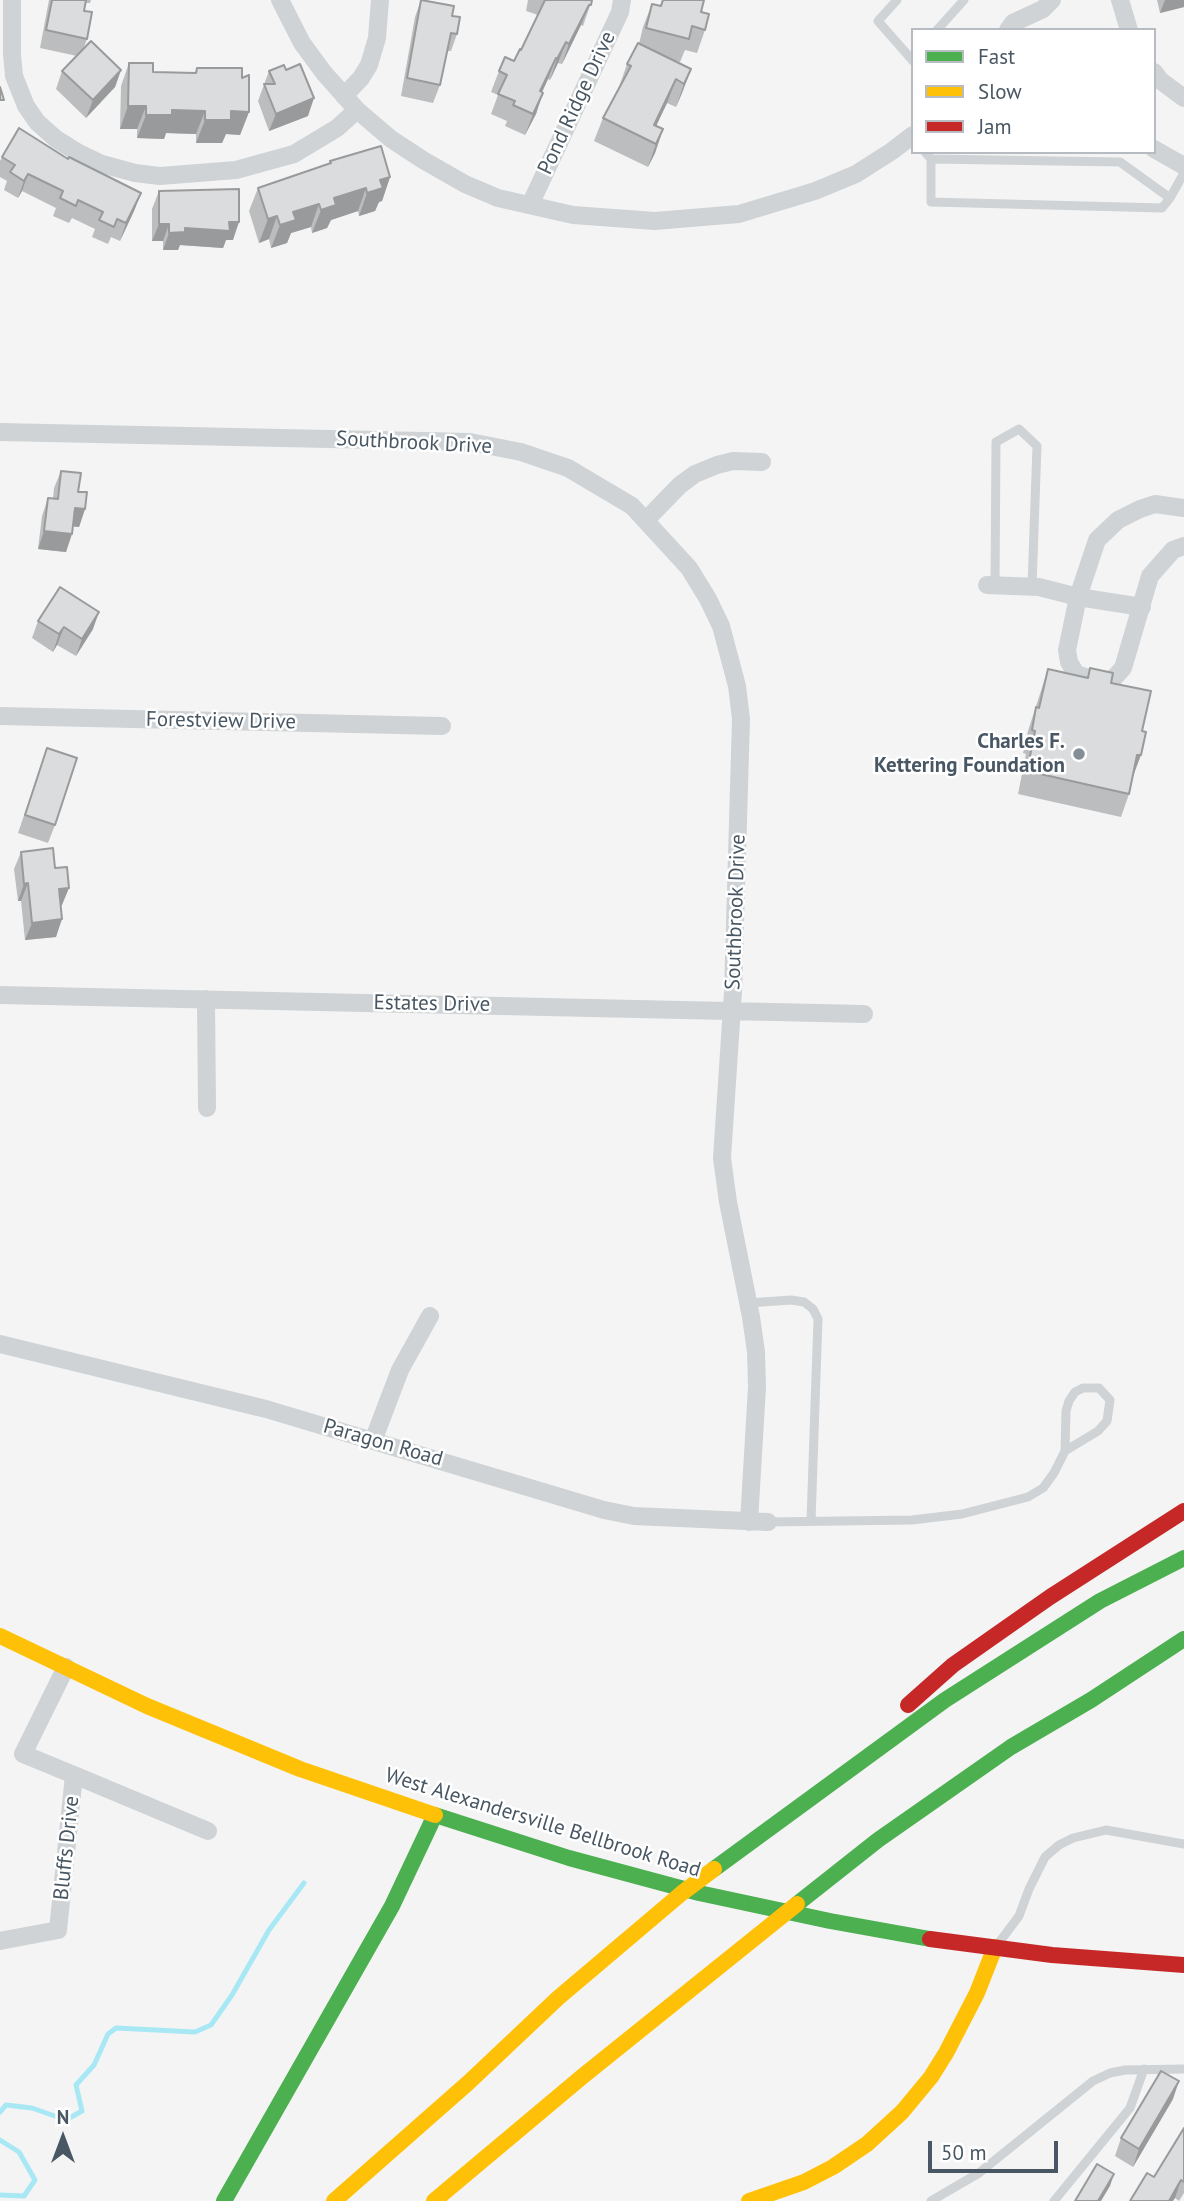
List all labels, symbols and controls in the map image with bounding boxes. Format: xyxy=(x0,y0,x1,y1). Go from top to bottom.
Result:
street label: Pond Ridge Drive xyxy=(533,28,621,178)
legend xyxy=(911,28,1156,154)
text: Fast xyxy=(978,43,1015,70)
text: Slow xyxy=(978,78,1022,105)
text: Jam xyxy=(978,113,1012,140)
street label: Southbrook Drive xyxy=(335,426,493,460)
street label: Forestview Drive xyxy=(146,707,296,735)
place label: Charles F. Kettering Foundation xyxy=(874,729,1065,779)
marker: Charles F. Kettering Foundation xyxy=(1071,746,1087,762)
street label: Southbrook Drive xyxy=(721,834,751,990)
street label: Estates Drive xyxy=(373,990,491,1018)
street label: Paragon Road xyxy=(320,1414,446,1472)
street label: West Alexandersville Bellbrook Road xyxy=(382,1763,704,1883)
street label: Bluffs Drive xyxy=(49,1795,85,1901)
north arrow xyxy=(28,2103,98,2173)
text: N xyxy=(57,2105,69,2129)
scale bar xyxy=(932,2128,1062,2172)
text: 50 m xyxy=(941,2139,987,2166)

